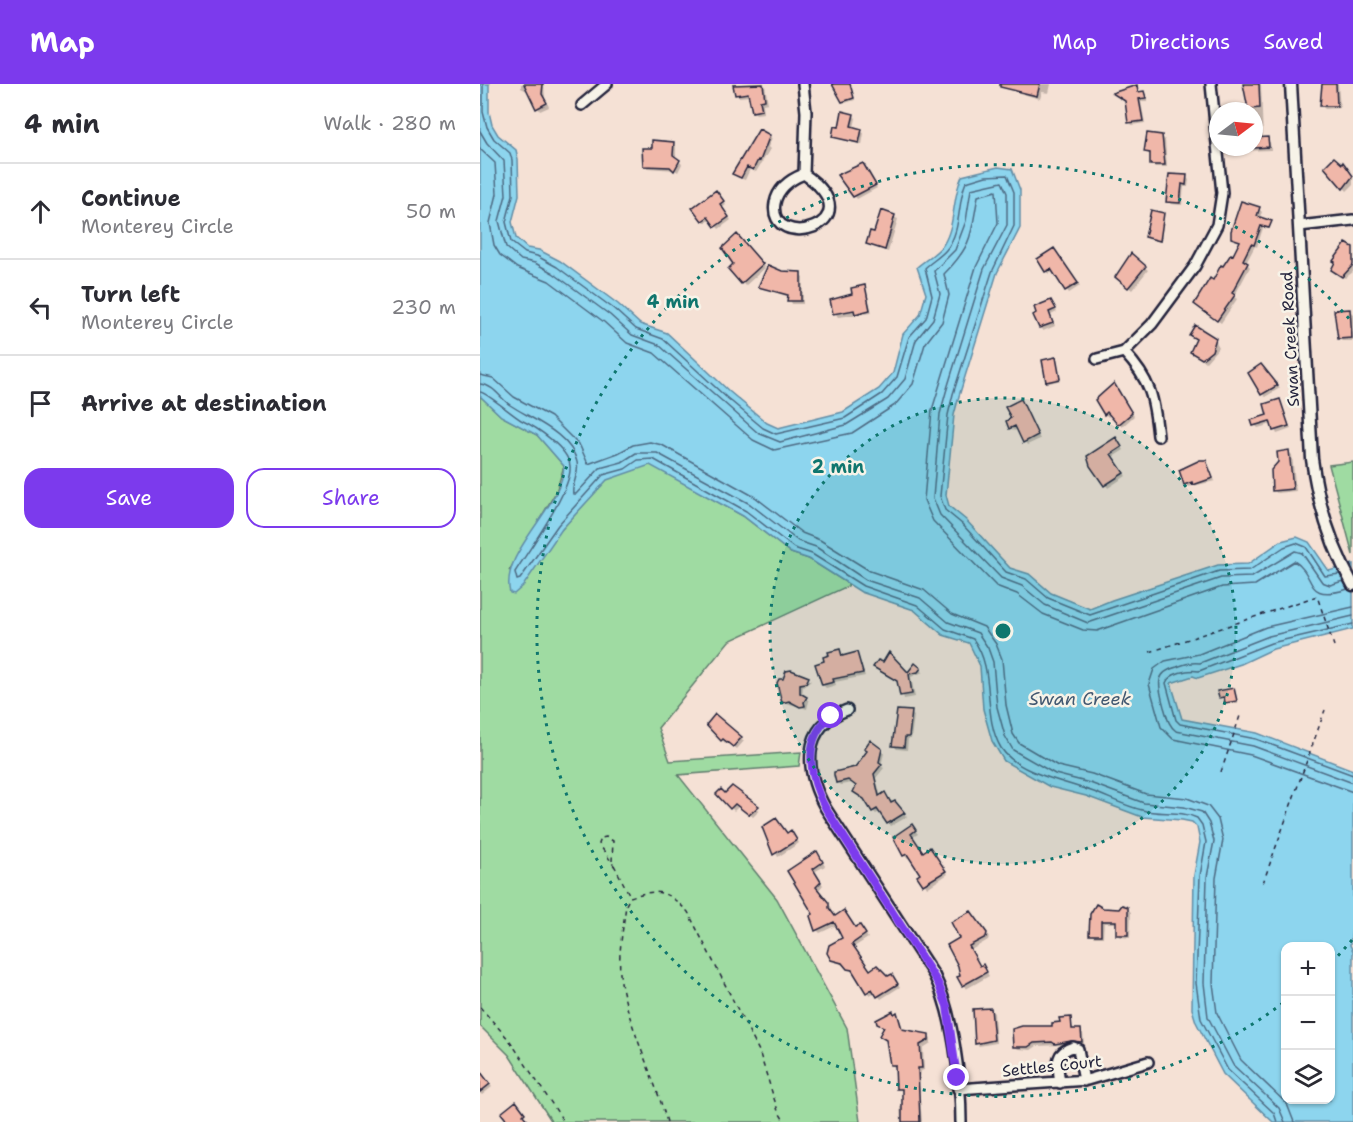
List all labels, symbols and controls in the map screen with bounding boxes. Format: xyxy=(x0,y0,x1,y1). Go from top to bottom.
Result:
text: Map xyxy=(30,23,95,61)
text: Map xyxy=(1052,28,1097,56)
text: Directions xyxy=(1130,28,1230,56)
text: Saved xyxy=(1263,28,1323,56)
north arrow xyxy=(1209,102,1263,156)
text: 4 min xyxy=(24,106,100,141)
text: Walk · 280 m xyxy=(323,110,456,136)
text: Continue xyxy=(81,184,181,213)
icon: ahead xyxy=(24,195,57,228)
text: 50 m xyxy=(406,198,456,224)
text: Monterey Circle xyxy=(81,213,234,239)
street label: Swan Creek Road xyxy=(1276,271,1304,407)
text: Turn left xyxy=(81,280,180,309)
text: 4 min xyxy=(647,290,699,314)
icon: left xyxy=(24,291,57,324)
text: 230 m xyxy=(391,294,456,320)
text: Monterey Circle xyxy=(81,309,234,335)
icon: arrive xyxy=(24,387,57,420)
text: Arrive at destination xyxy=(81,389,327,418)
text: 2 min xyxy=(812,455,864,479)
button: Save xyxy=(24,468,234,528)
button: Share xyxy=(246,468,456,528)
centre of rings xyxy=(993,621,1013,641)
water label: Swan Creek xyxy=(1029,687,1132,711)
route start xyxy=(817,702,843,728)
map controls xyxy=(1281,942,1335,1104)
button: + xyxy=(1281,942,1335,996)
button: − xyxy=(1281,996,1335,1050)
street label: Settles Court xyxy=(1001,1050,1103,1082)
button: layers xyxy=(1281,1050,1335,1104)
route end xyxy=(943,1064,969,1090)

